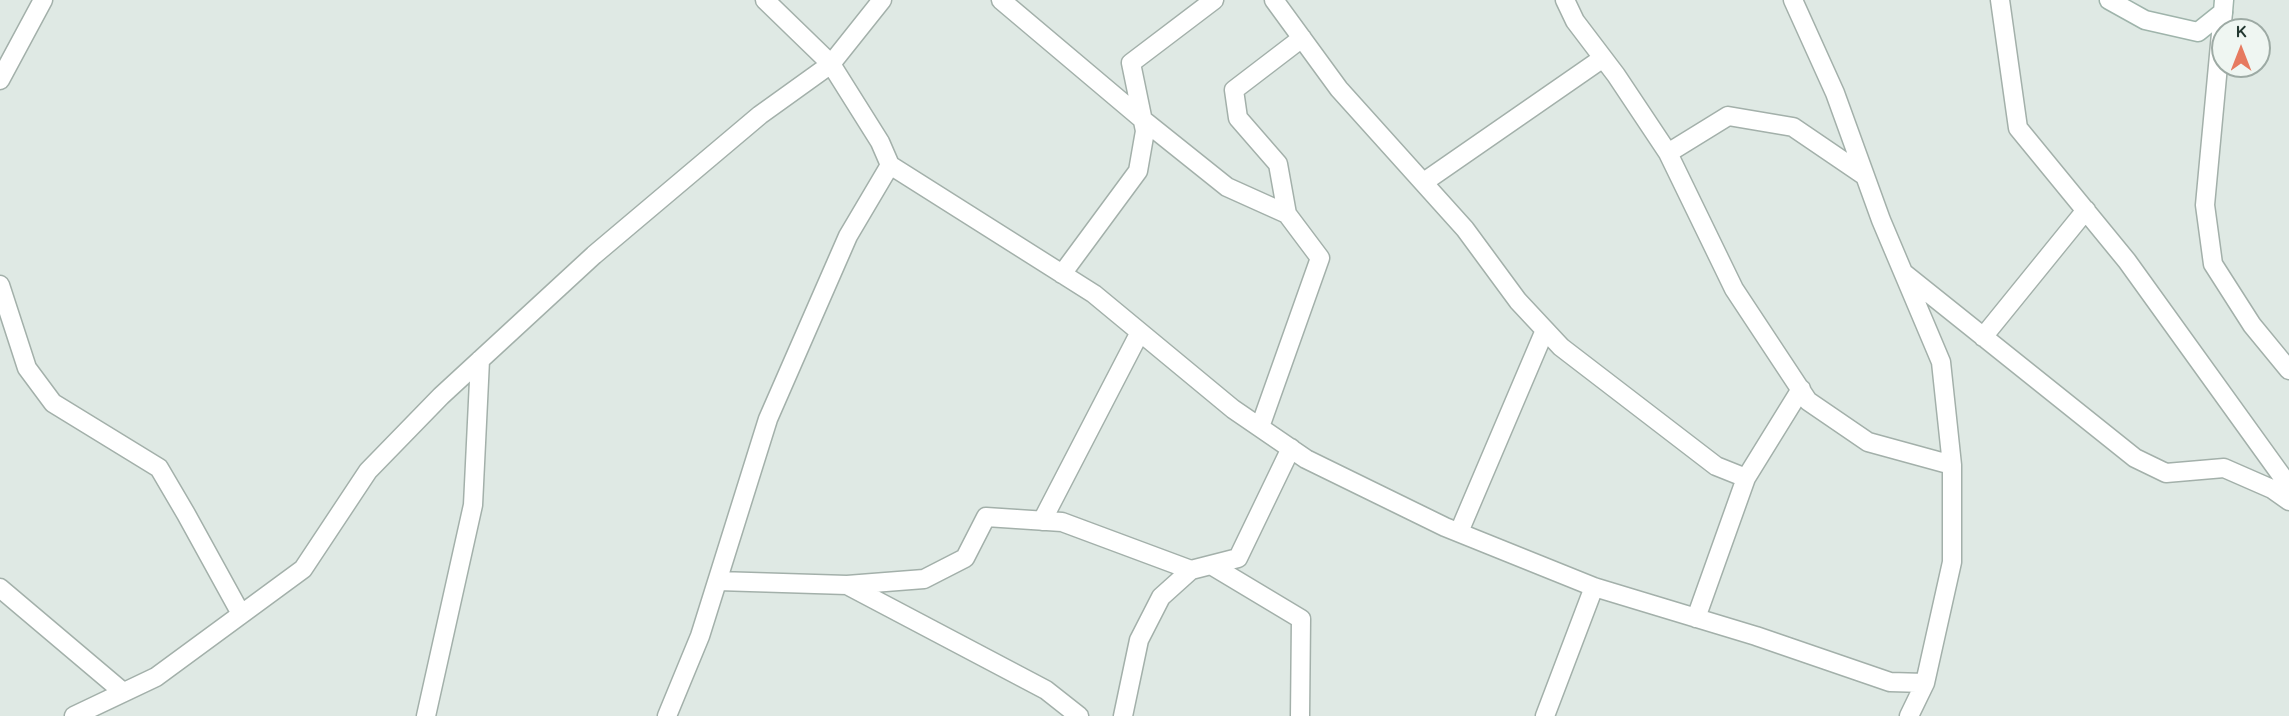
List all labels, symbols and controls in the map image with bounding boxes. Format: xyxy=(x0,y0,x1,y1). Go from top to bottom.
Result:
north arrow xyxy=(2211,18,2271,78)
text: K xyxy=(2236,22,2246,42)

